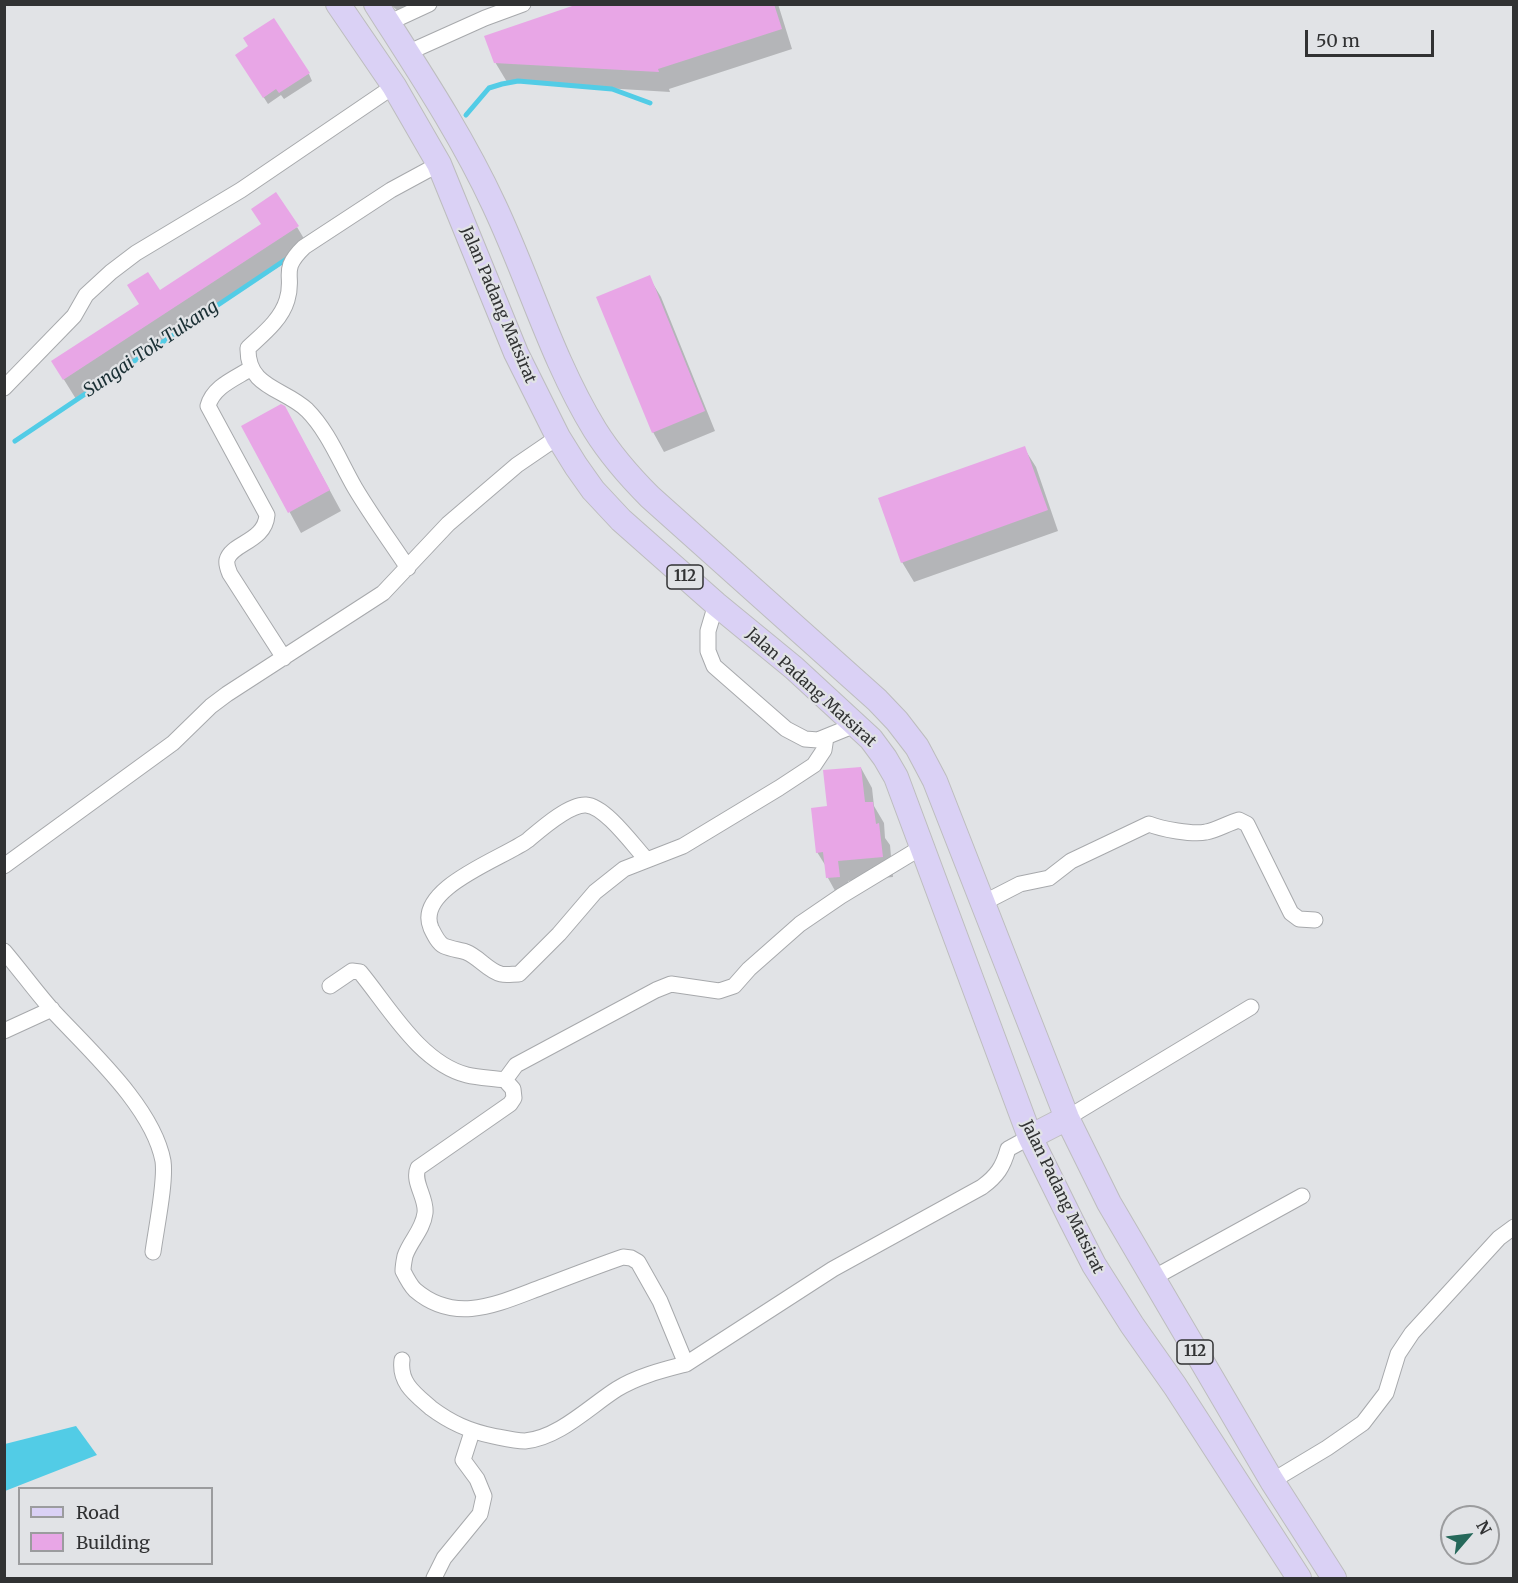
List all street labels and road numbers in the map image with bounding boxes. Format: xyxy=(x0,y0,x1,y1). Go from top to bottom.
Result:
street label: Jalan Padang Matsirat xyxy=(456,224,540,386)
road number: 112 xyxy=(667,565,703,589)
street label: Jalan Padang Matsirat xyxy=(742,625,880,751)
street label: Jalan Padang Matsirat xyxy=(1017,1117,1107,1277)
road number: 112 xyxy=(1177,1340,1213,1364)

